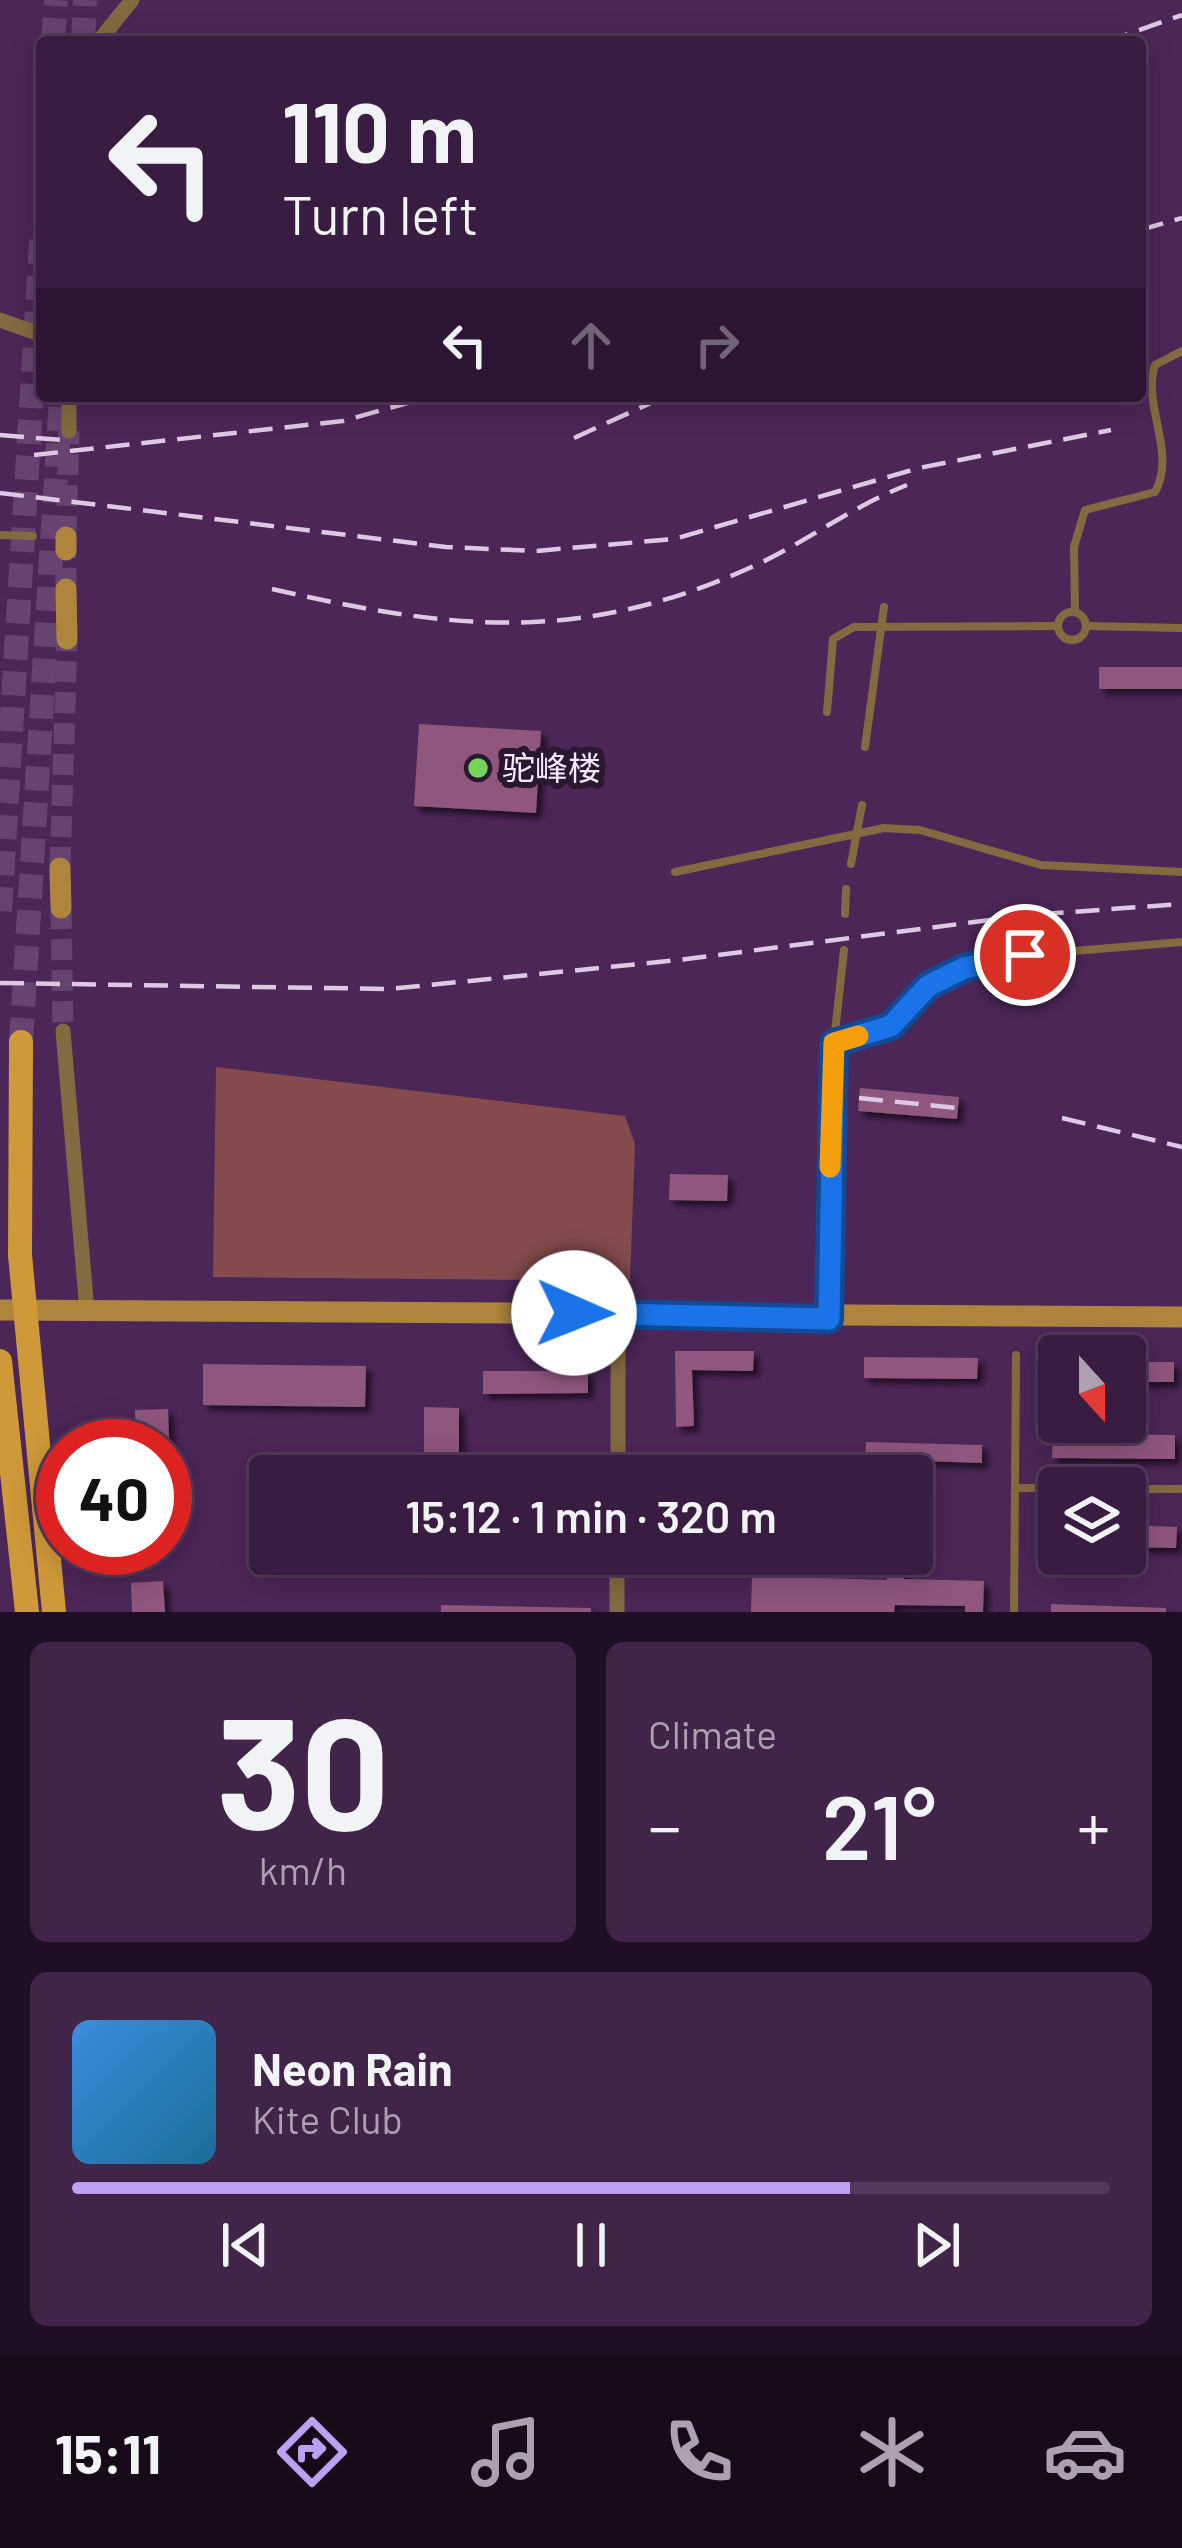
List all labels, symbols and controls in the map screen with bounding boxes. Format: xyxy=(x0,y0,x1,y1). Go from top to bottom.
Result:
text: 110 m xyxy=(282,79,477,180)
icon: left xyxy=(84,84,240,240)
text: Turn left xyxy=(282,181,479,246)
icon: left xyxy=(432,312,498,378)
icon: ahead xyxy=(558,312,624,378)
icon: right xyxy=(684,312,750,378)
place label: 驼峰楼 xyxy=(502,747,601,787)
marker: 驼峰楼 xyxy=(465,755,491,781)
pin xyxy=(974,904,1076,1006)
icon: arrive xyxy=(992,922,1058,988)
position arrow xyxy=(511,1250,637,1376)
north arrow xyxy=(1038,1335,1146,1443)
map controls xyxy=(1038,1335,1146,1575)
speed limit sign: 40 xyxy=(36,1419,192,1575)
button: layers xyxy=(1038,1467,1146,1575)
text: 15:12 · 1 min · 320 m xyxy=(405,1488,777,1542)
text: 30 xyxy=(216,1674,390,1861)
text: Climate xyxy=(648,1710,777,1757)
text: 21° xyxy=(822,1770,936,1878)
text: − xyxy=(648,1785,681,1864)
text: + xyxy=(1077,1785,1110,1864)
text: km/h xyxy=(259,1846,347,1893)
text: Neon Rain xyxy=(252,2041,453,2095)
text: Kite Club xyxy=(252,2095,403,2142)
icon: previous xyxy=(212,2212,278,2278)
icon: pause xyxy=(558,2212,624,2278)
icon: next xyxy=(904,2212,970,2278)
icon: directions xyxy=(270,2410,354,2494)
icon: music xyxy=(464,2410,548,2494)
icon: phone xyxy=(657,2410,741,2494)
icon: climate xyxy=(850,2410,934,2494)
icon: car xyxy=(1043,2410,1127,2494)
text: 15:11 xyxy=(55,2420,161,2485)

